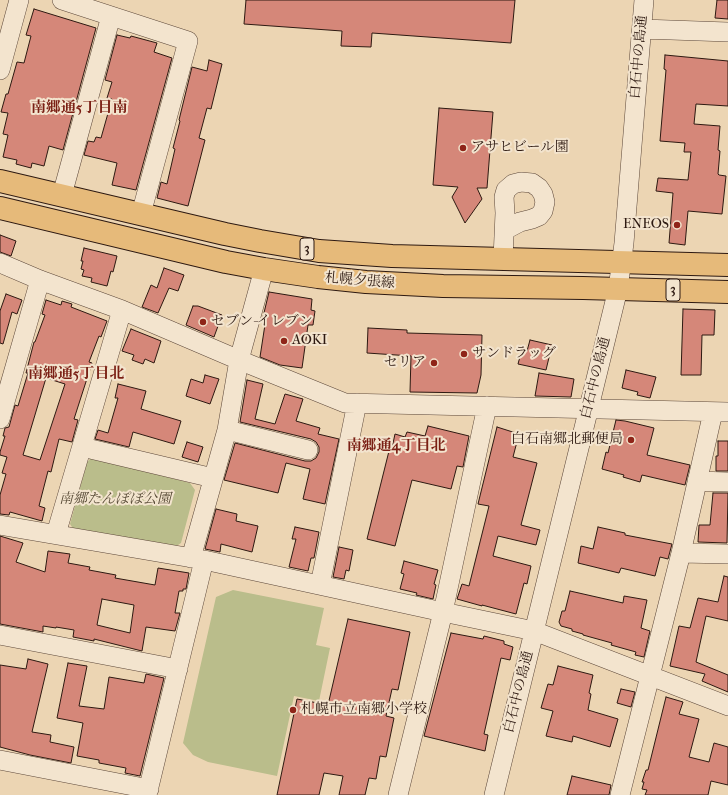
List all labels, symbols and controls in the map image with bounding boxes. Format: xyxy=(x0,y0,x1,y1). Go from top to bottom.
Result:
street label: 白石中の島通 xyxy=(627,14,651,100)
district label: 南郷通5丁目南 xyxy=(31,99,127,117)
place label: アサヒビール園 xyxy=(471,140,568,156)
marker: アサヒビール園 xyxy=(458,143,468,153)
place label: ENEOS xyxy=(623,217,669,233)
marker: ENEOS xyxy=(672,220,682,230)
road number: 3 xyxy=(300,238,314,260)
street label: 札幌夕張線 xyxy=(324,270,396,292)
road number: 3 xyxy=(666,279,680,301)
place label: セブン-イレブン xyxy=(211,314,313,330)
marker: セブン-イレブン xyxy=(198,317,208,327)
place label: AOKI xyxy=(292,333,327,349)
street label: 白石中の島通 xyxy=(578,335,614,421)
marker: AOKI xyxy=(279,336,289,346)
place label: サンドラッグ xyxy=(472,346,556,362)
marker: サンドラッグ xyxy=(459,349,469,359)
place label: セリア xyxy=(384,355,426,371)
marker: セリア xyxy=(429,358,439,368)
district label: 南郷通5丁目北 xyxy=(28,365,124,383)
place label: 白石南郷北郵便局 xyxy=(511,432,623,448)
marker: 白石南郷北郵便局 xyxy=(626,435,636,445)
district label: 南郷通4丁目北 xyxy=(347,437,445,455)
park label: 南郷たんぽぽ公園 xyxy=(59,492,171,508)
street label: 白石中の島通 xyxy=(501,649,537,735)
place label: 札幌市立南郷小学校 xyxy=(301,702,427,718)
marker: 札幌市立南郷小学校 xyxy=(288,705,298,715)

